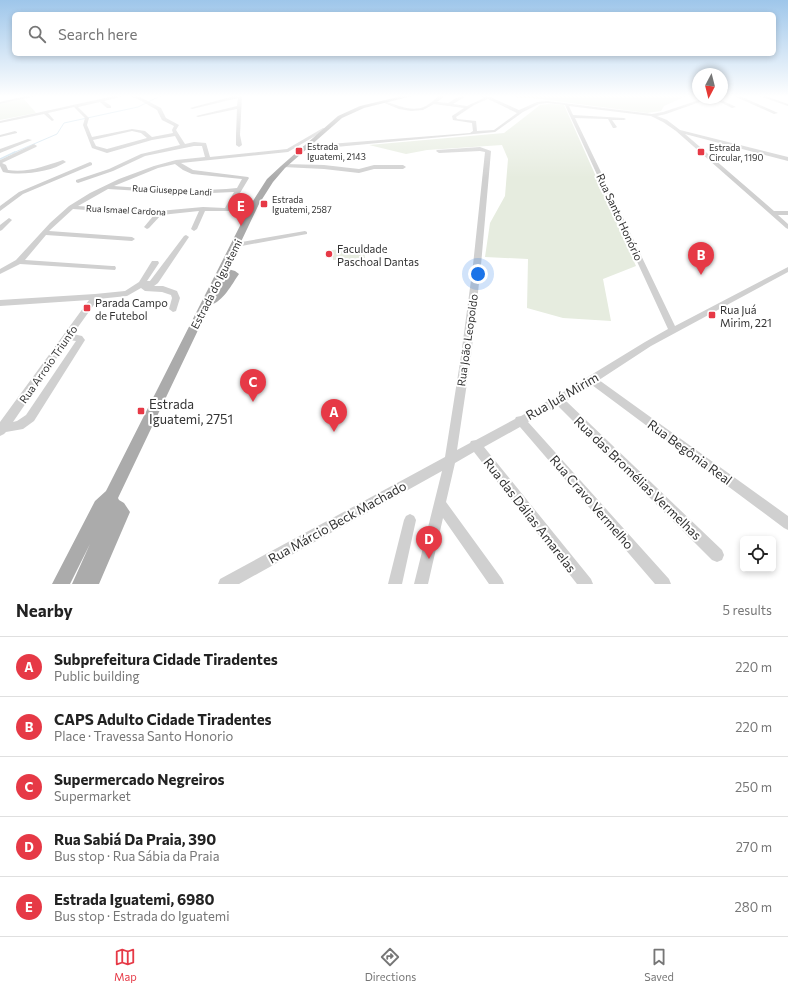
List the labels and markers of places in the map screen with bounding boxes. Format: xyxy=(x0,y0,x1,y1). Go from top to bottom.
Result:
place label: Estrada Iguatemi, 2143 xyxy=(307,141,366,162)
place label: Estrada Circular, 1190 xyxy=(709,142,763,163)
marker: Estrada Iguatemi, 2143 xyxy=(294,146,304,156)
marker: Estrada Circular, 1190 xyxy=(696,147,706,157)
pin: E xyxy=(228,193,254,226)
place label: Estrada Iguatemi, 2587 xyxy=(272,194,332,215)
marker: Estrada Iguatemi, 2587 xyxy=(259,199,269,209)
place label: Faculdade Paschoal Dantas xyxy=(337,242,419,268)
pin: B xyxy=(688,242,714,275)
marker: Faculdade Paschoal Dantas xyxy=(324,249,334,259)
place label: Parada Campo de Futebol xyxy=(95,296,168,322)
marker: Parada Campo de Futebol xyxy=(82,303,92,313)
place label: Rua Juá Mirim, 221 xyxy=(720,303,772,329)
marker: Rua Juá Mirim, 221 xyxy=(707,310,717,320)
pin: C xyxy=(240,369,266,402)
place label: Estrada Iguatemi, 2751 xyxy=(149,396,233,427)
pin: A xyxy=(321,399,347,432)
marker: Estrada Iguatemi, 2751 xyxy=(136,406,146,416)
pin: D xyxy=(416,526,442,559)

